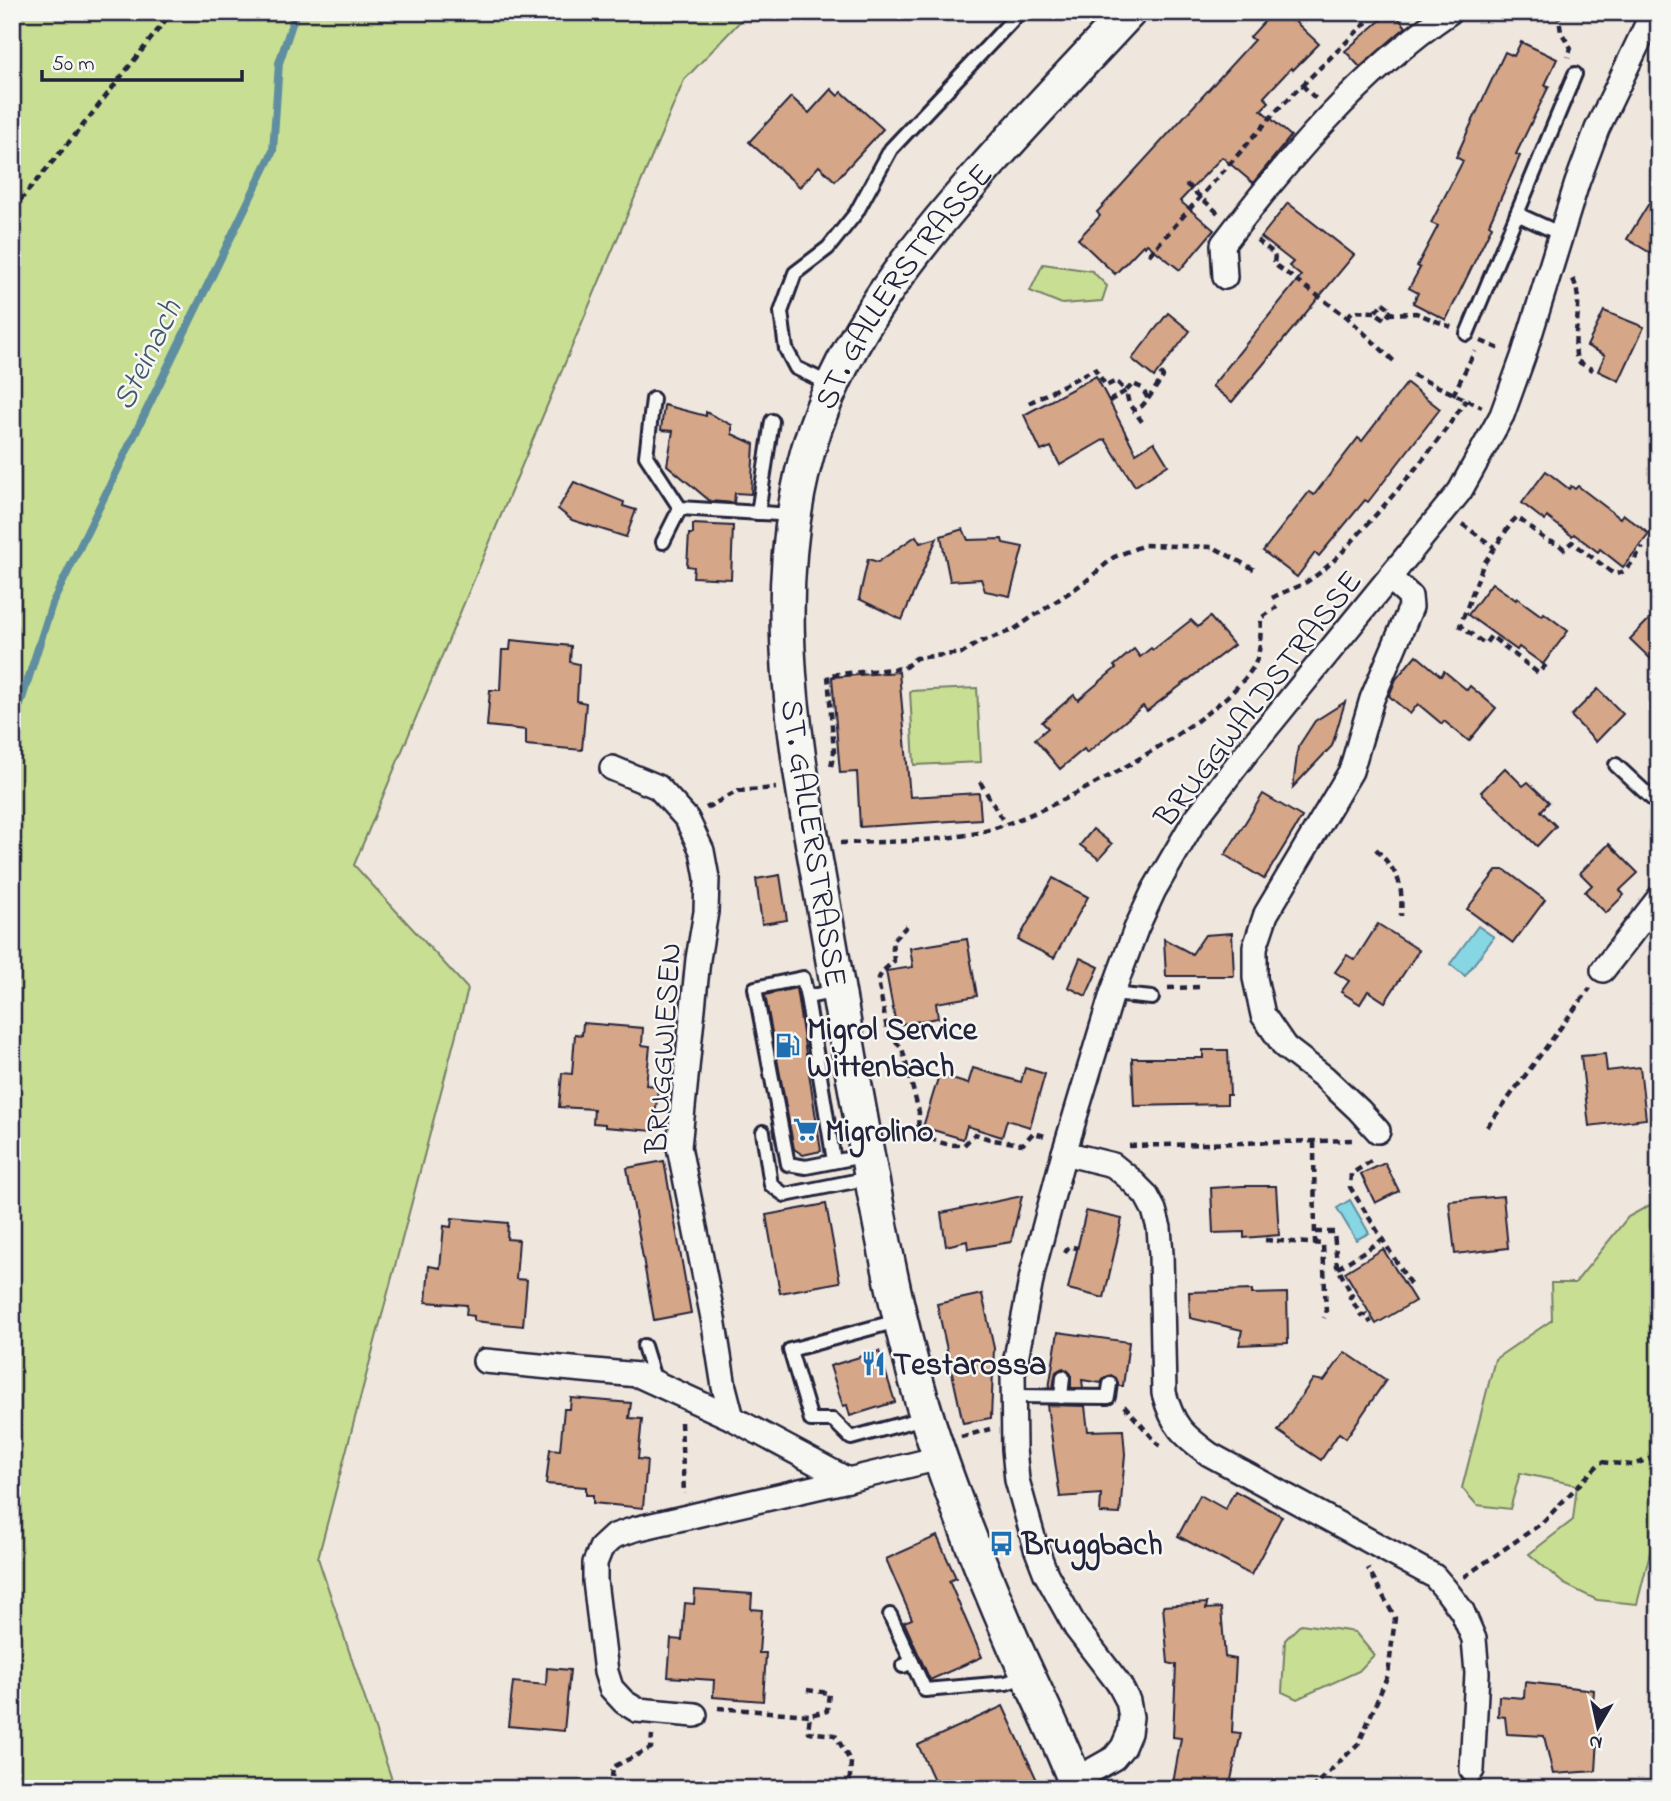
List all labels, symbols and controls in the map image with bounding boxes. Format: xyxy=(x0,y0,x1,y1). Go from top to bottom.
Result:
scale bar xyxy=(42,38,242,82)
text: 50 m xyxy=(52,50,95,80)
street label: ST. GALLERSTRASSE xyxy=(804,154,1006,417)
water label: Steinach xyxy=(101,291,196,419)
street label: BRUGGWALDSTRASSE xyxy=(1144,561,1375,840)
street label: ST. GALLERSTRASSE xyxy=(766,696,857,991)
street label: BRUGGWIESEN xyxy=(635,941,696,1157)
place label: Migrol Service Wittenbach xyxy=(807,1008,979,1092)
fuel station icon: Migrol Service Wittenbach xyxy=(773,1032,801,1060)
place label: Migrolino xyxy=(825,1110,934,1158)
supermarket icon: Migrolino xyxy=(791,1116,819,1144)
place label: Testarossa xyxy=(893,1343,1046,1390)
restaurant icon: Testarossa xyxy=(859,1349,887,1377)
place label: Bruggbach xyxy=(1020,1523,1163,1571)
bus stop icon: Bruggbach xyxy=(988,1529,1016,1557)
north arrow xyxy=(1562,1692,1632,1762)
text: N xyxy=(1587,1727,1604,1756)

